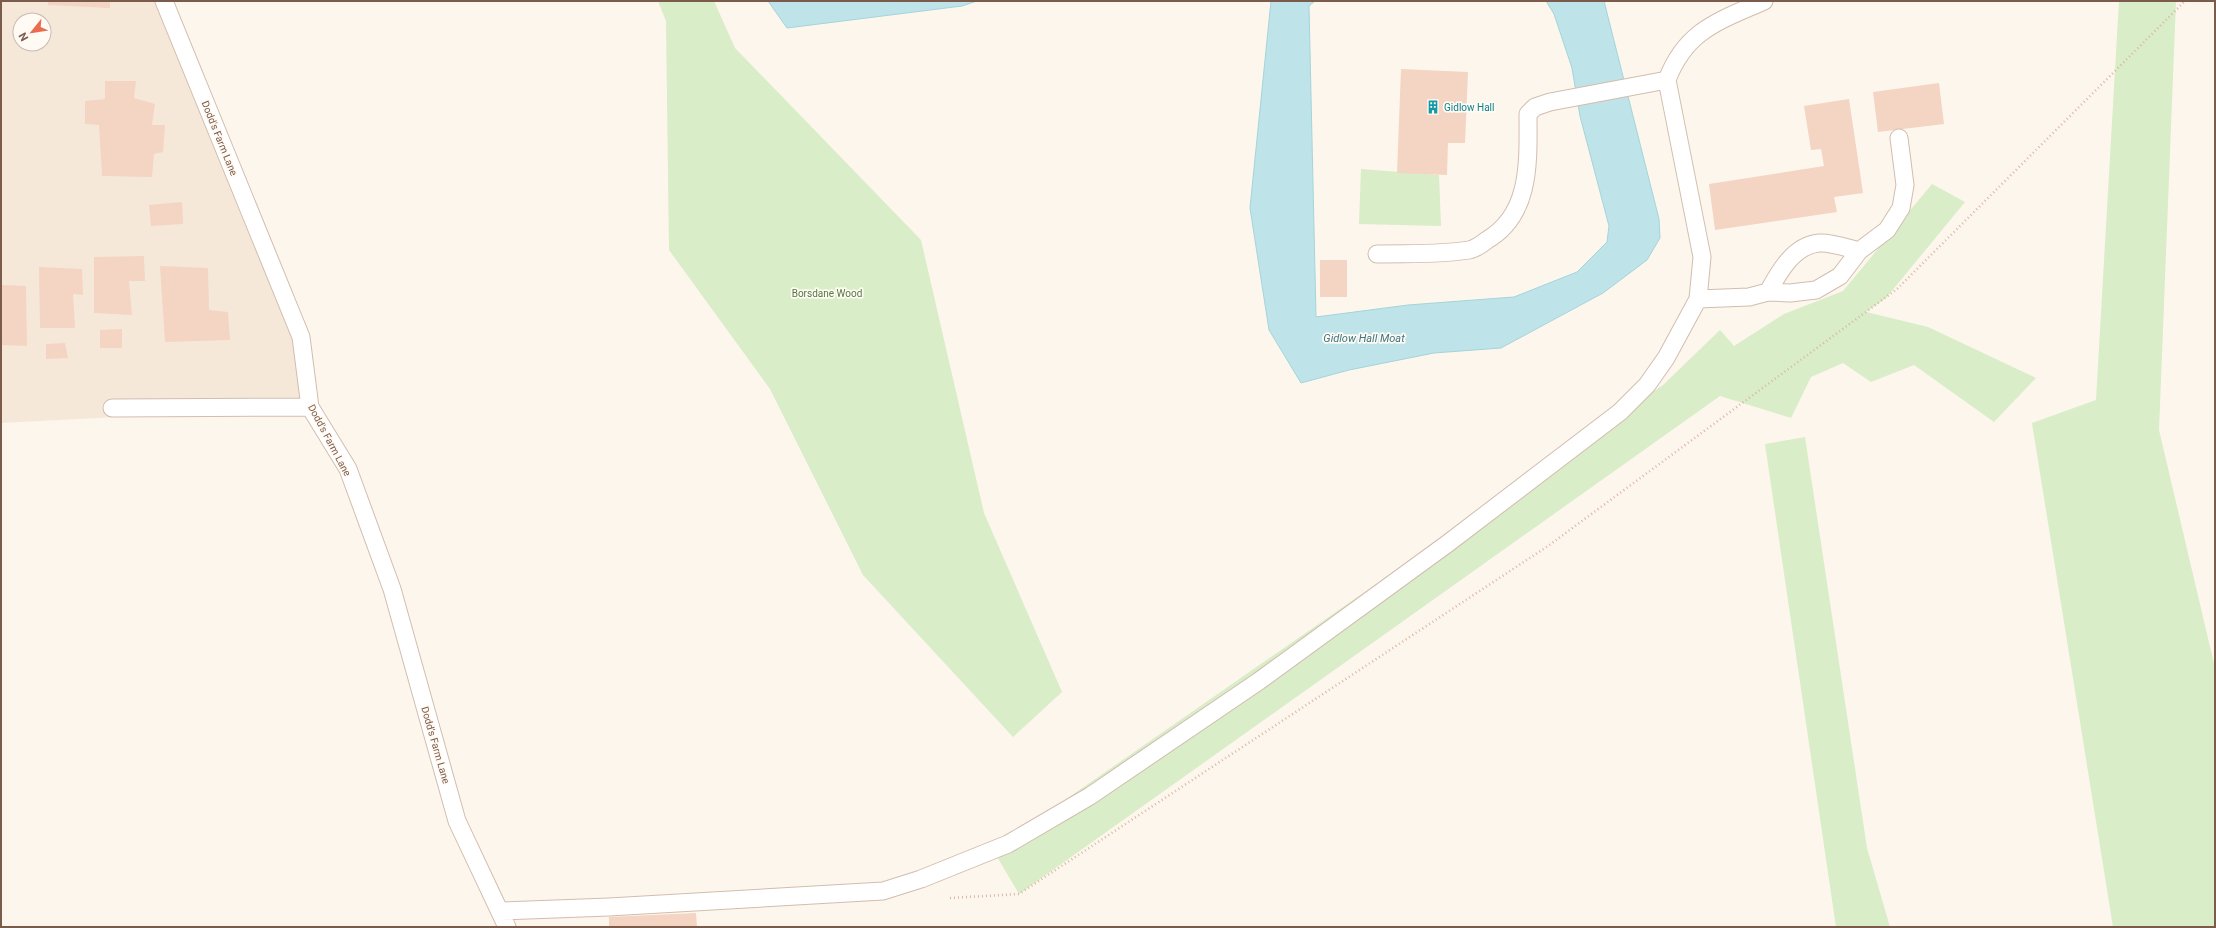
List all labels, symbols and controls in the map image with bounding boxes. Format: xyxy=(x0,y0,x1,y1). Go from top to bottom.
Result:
north arrow xyxy=(12,12,52,52)
text: N xyxy=(16,30,31,43)
street label: Dodd's Farm Lane xyxy=(200,99,240,177)
building icon: Gidlow Hall xyxy=(1425,99,1441,115)
place label: Gidlow Hall xyxy=(1444,102,1494,113)
park label: Borsdane Wood xyxy=(792,288,862,299)
water label: Gidlow Hall Moat xyxy=(1323,332,1405,345)
street label: Dodd's Farm Lane xyxy=(306,402,353,478)
street label: Dodd's Farm Lane xyxy=(419,705,452,785)

